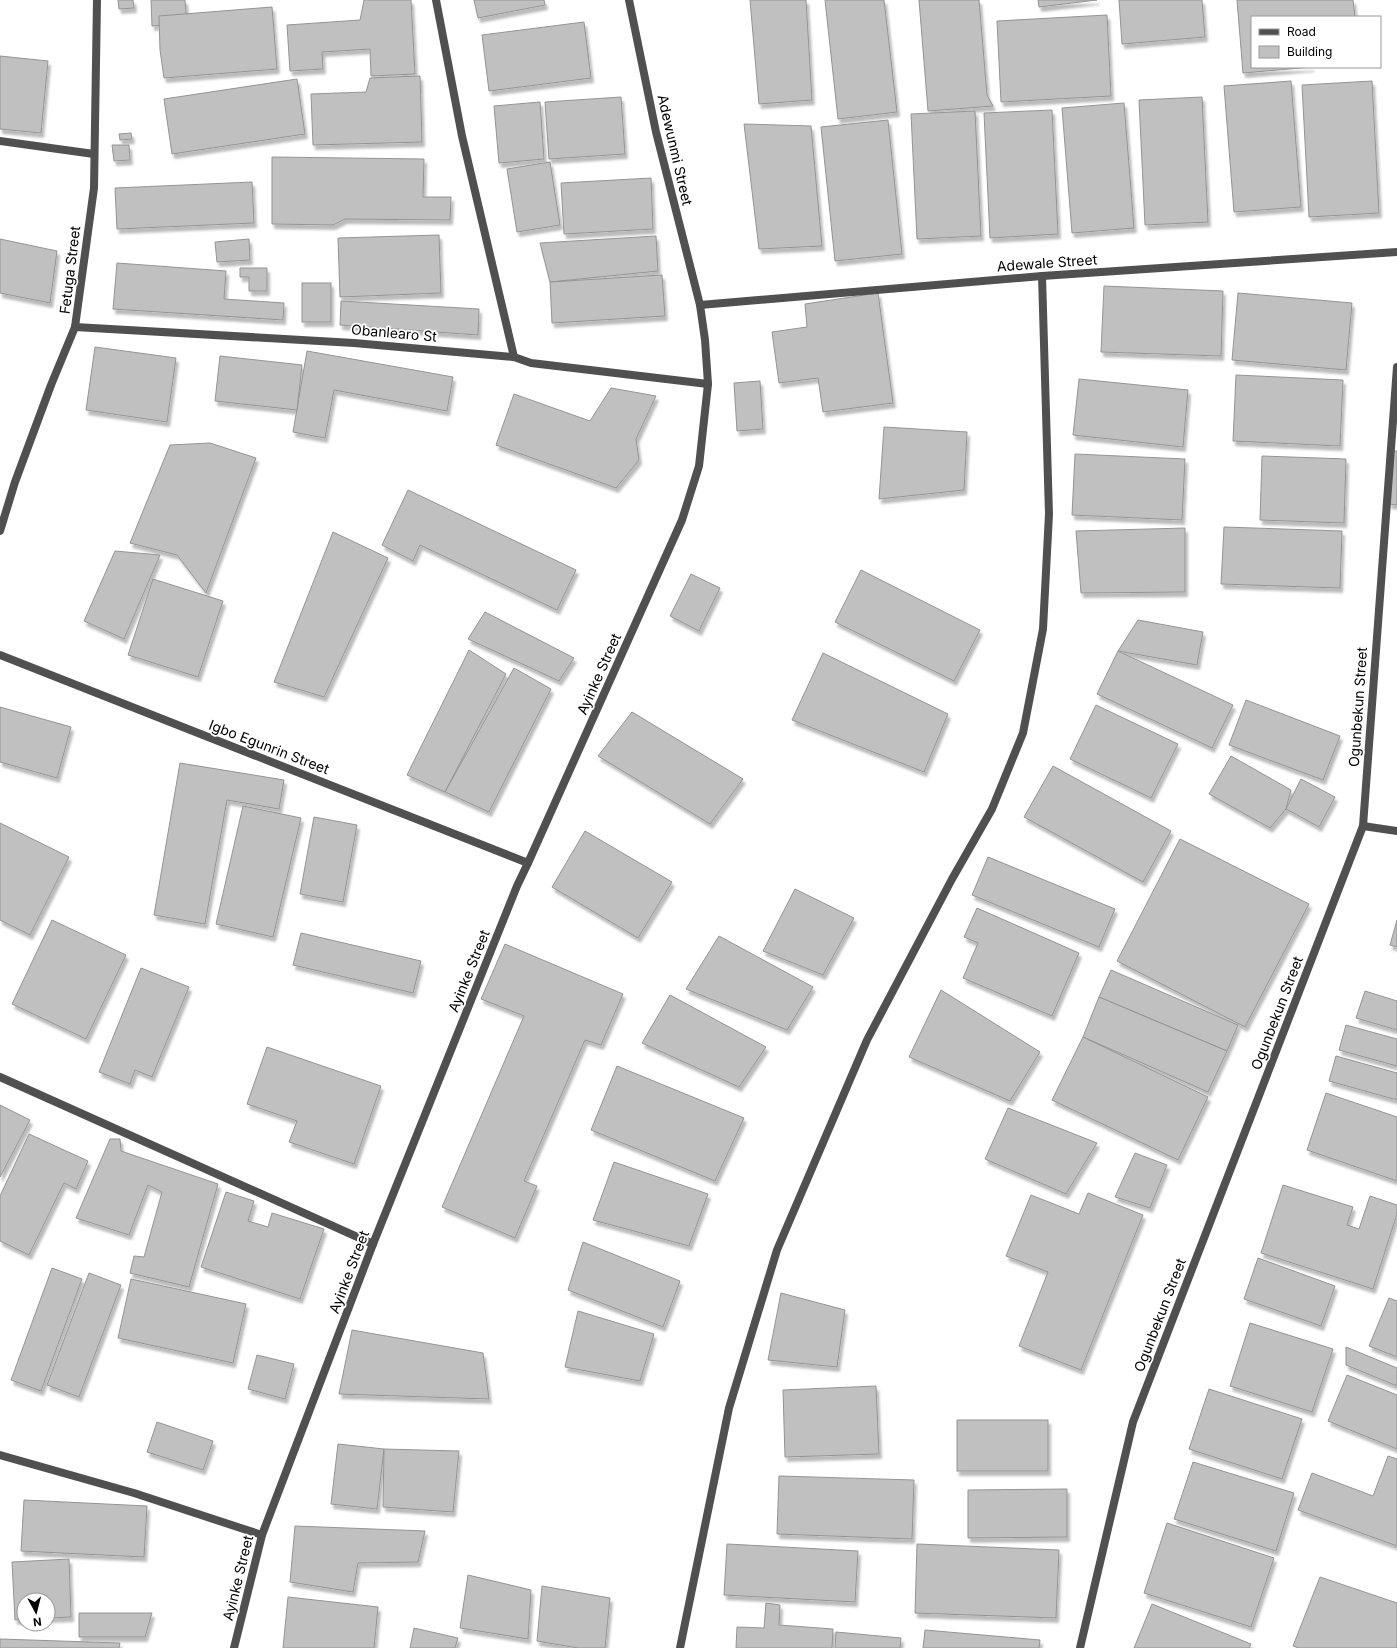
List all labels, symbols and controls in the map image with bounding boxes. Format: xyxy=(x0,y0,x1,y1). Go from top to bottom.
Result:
legend xyxy=(1251,16,1381,68)
text: Road xyxy=(1287,24,1316,39)
text: Building xyxy=(1287,44,1332,59)
street label: Adewunmi Street xyxy=(654,93,697,207)
street label: Fetuga Street xyxy=(56,225,83,315)
street label: Adewale Street xyxy=(996,250,1098,274)
street label: Obanlearo St xyxy=(350,320,438,345)
street label: Ayinke Street xyxy=(573,630,624,717)
street label: Ogunbekun Street xyxy=(1345,646,1370,768)
street label: Igbo Egunrin Street xyxy=(207,716,332,777)
street label: Ayinke Street xyxy=(444,927,493,1014)
street label: Ogunbekun Street xyxy=(1247,953,1306,1072)
street label: Ayinke Street xyxy=(325,1228,372,1316)
street label: Ogunbekun Street xyxy=(1130,1255,1189,1374)
street label: Ayinke Street xyxy=(219,1533,256,1622)
north arrow xyxy=(16,1592,56,1632)
text: N xyxy=(32,1614,42,1629)

